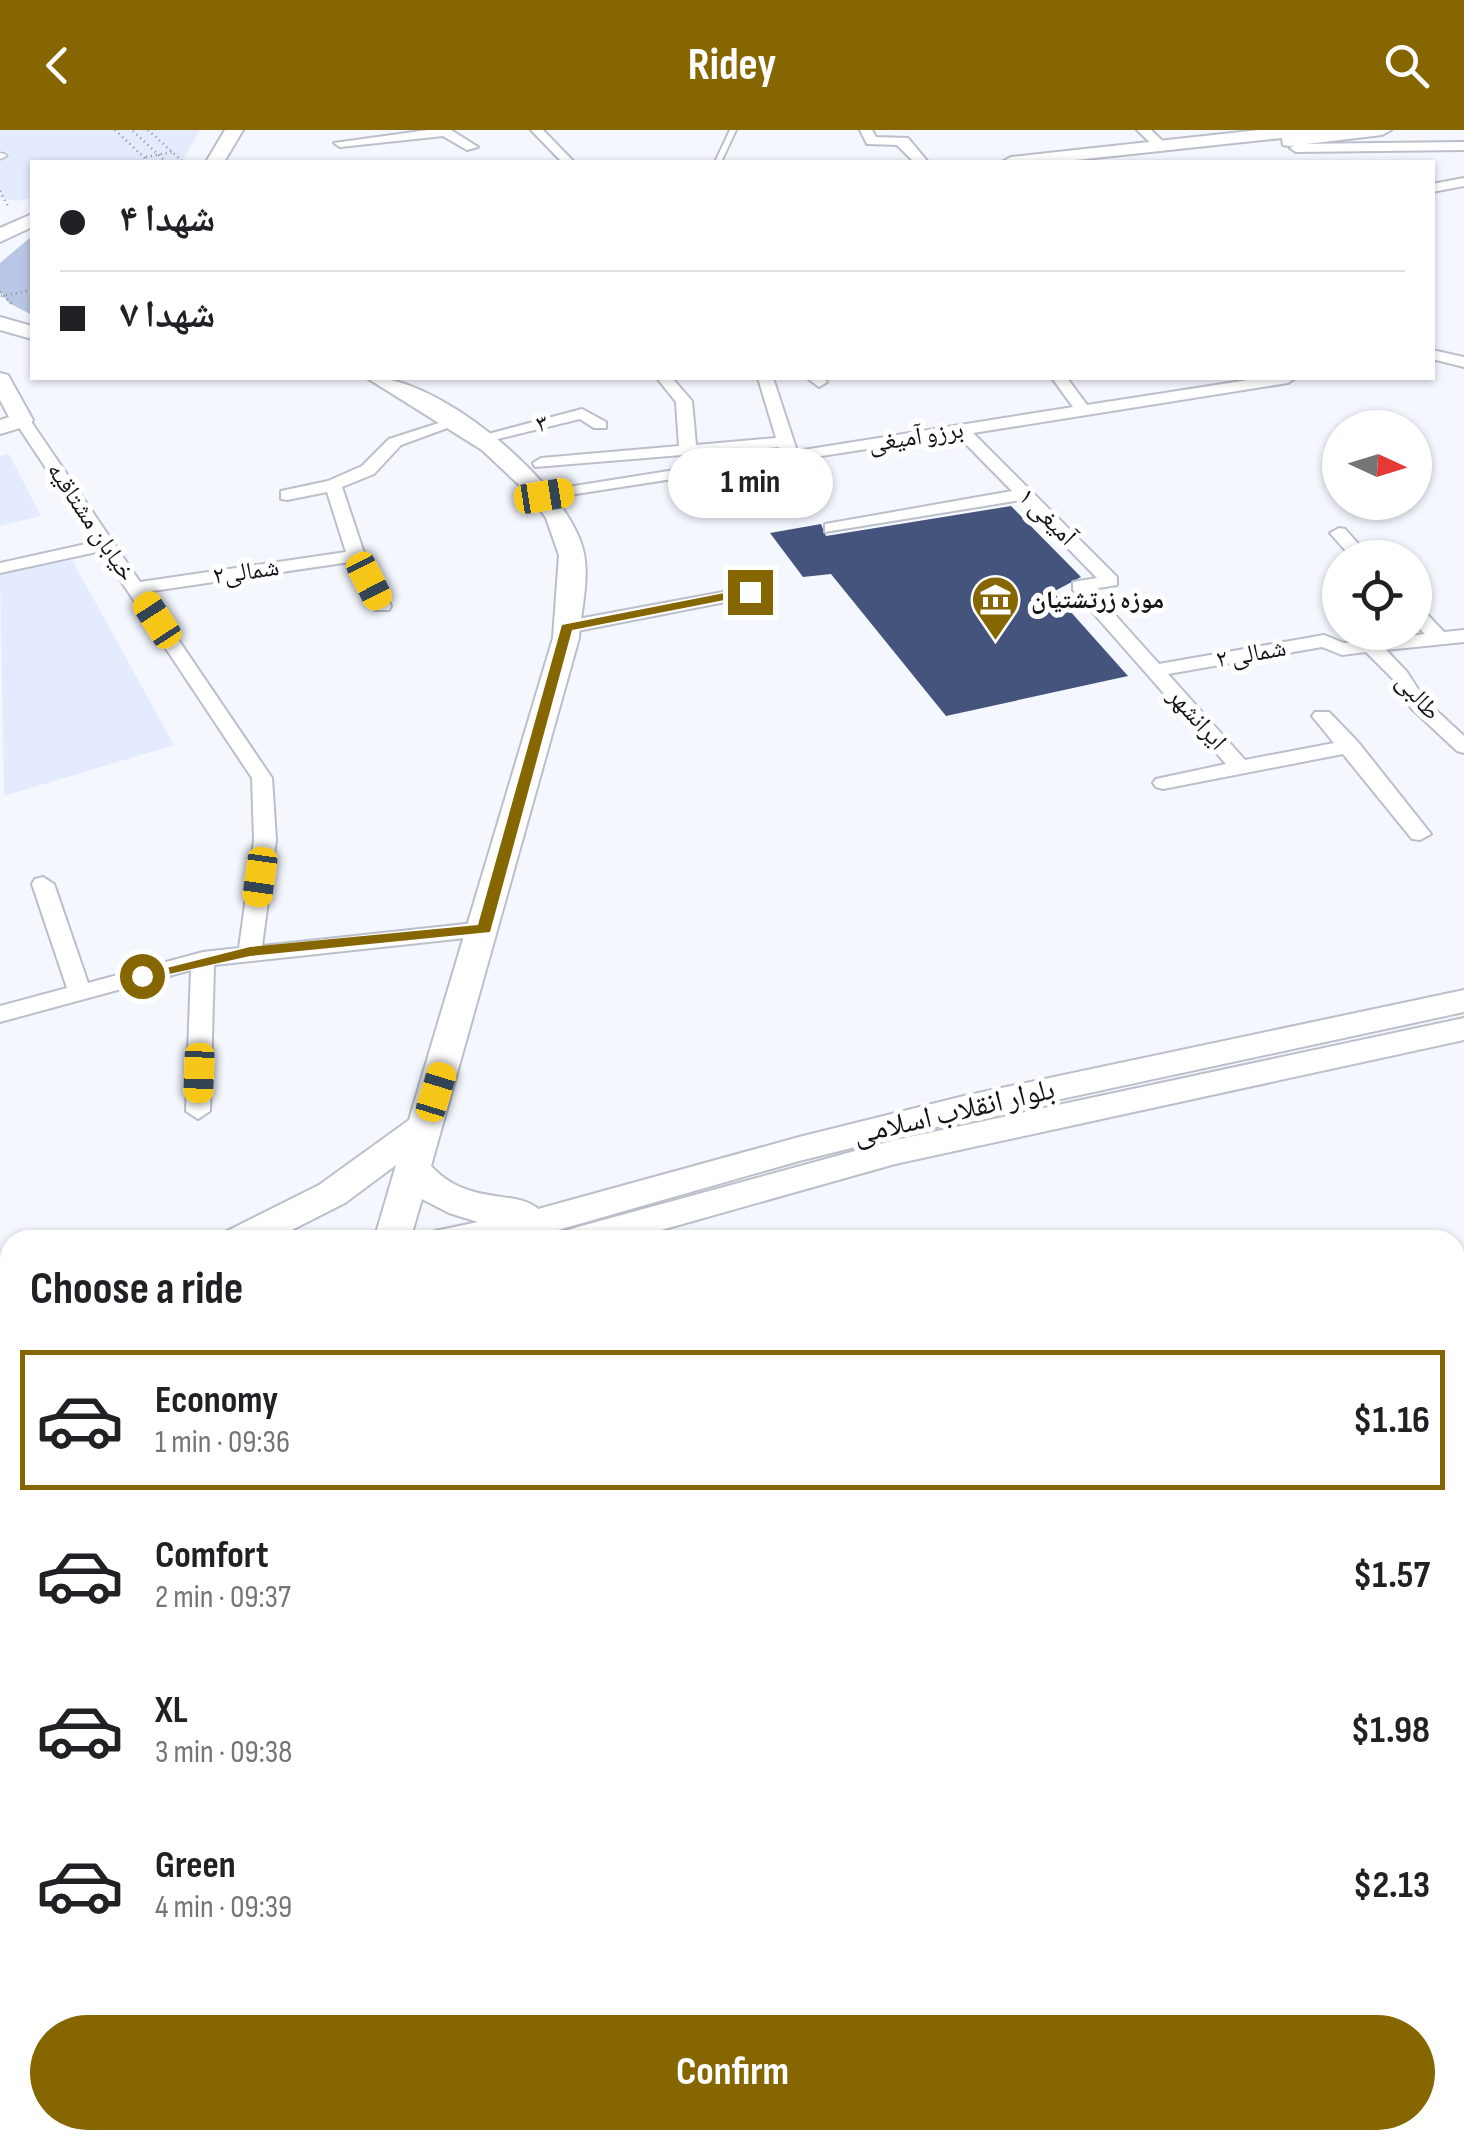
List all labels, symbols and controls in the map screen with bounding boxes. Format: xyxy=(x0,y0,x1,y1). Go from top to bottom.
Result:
icon: back xyxy=(30,38,85,93)
text: Ridey xyxy=(688,38,776,93)
icon: search xyxy=(1379,38,1434,93)
text: شهدا ۴ xyxy=(120,197,215,242)
text: شهدا ۷ xyxy=(120,293,215,338)
street label: ۳ xyxy=(533,408,551,440)
north arrow xyxy=(1322,410,1432,520)
map controls xyxy=(1322,410,1432,650)
street label: برزو آمیغی xyxy=(866,414,966,460)
callout: 1 min xyxy=(668,447,832,517)
street label: خیابان مشتاقیه xyxy=(40,456,142,588)
text: 1 min xyxy=(721,463,780,502)
car xyxy=(512,476,576,516)
street label: آمیغی ۱ xyxy=(1012,482,1083,553)
button: locate xyxy=(1322,540,1432,650)
car xyxy=(342,547,396,615)
street label: شمالی۲ xyxy=(211,552,281,592)
route end xyxy=(728,570,773,615)
museum icon: موزه زرتشتیان xyxy=(970,574,1022,642)
place label: موزه زرتشتیان xyxy=(1031,585,1164,616)
car xyxy=(128,587,186,653)
street label: ۲ شمالی xyxy=(1213,633,1289,675)
street label: طالبی xyxy=(1389,667,1447,727)
street label: ایرانشهر xyxy=(1160,681,1233,757)
car xyxy=(241,845,279,909)
route start xyxy=(120,954,165,999)
car xyxy=(183,1042,215,1104)
car xyxy=(413,1059,459,1125)
street label: بلوار انقلاب اسلامی xyxy=(850,1071,1058,1153)
text: Choose a ride xyxy=(30,1262,243,1317)
icon: car xyxy=(35,1375,125,1465)
text: Economy xyxy=(155,1378,278,1423)
text: $1.16 xyxy=(1353,1398,1430,1443)
text: 1 min · 09:36 xyxy=(155,1423,290,1462)
icon: car xyxy=(35,1530,125,1620)
text: Comfort xyxy=(155,1533,269,1578)
text: $1.57 xyxy=(1353,1553,1430,1598)
text: 2 min · 09:37 xyxy=(155,1578,291,1617)
icon: car xyxy=(35,1685,125,1775)
text: XL xyxy=(155,1688,188,1733)
text: $1.98 xyxy=(1351,1708,1430,1753)
text: 3 min · 09:38 xyxy=(155,1733,292,1772)
icon: car xyxy=(35,1840,125,1930)
text: Green xyxy=(155,1843,236,1888)
text: $2.13 xyxy=(1353,1863,1430,1908)
text: 4 min · 09:39 xyxy=(155,1888,292,1927)
button: Confirm xyxy=(30,2015,1435,2130)

